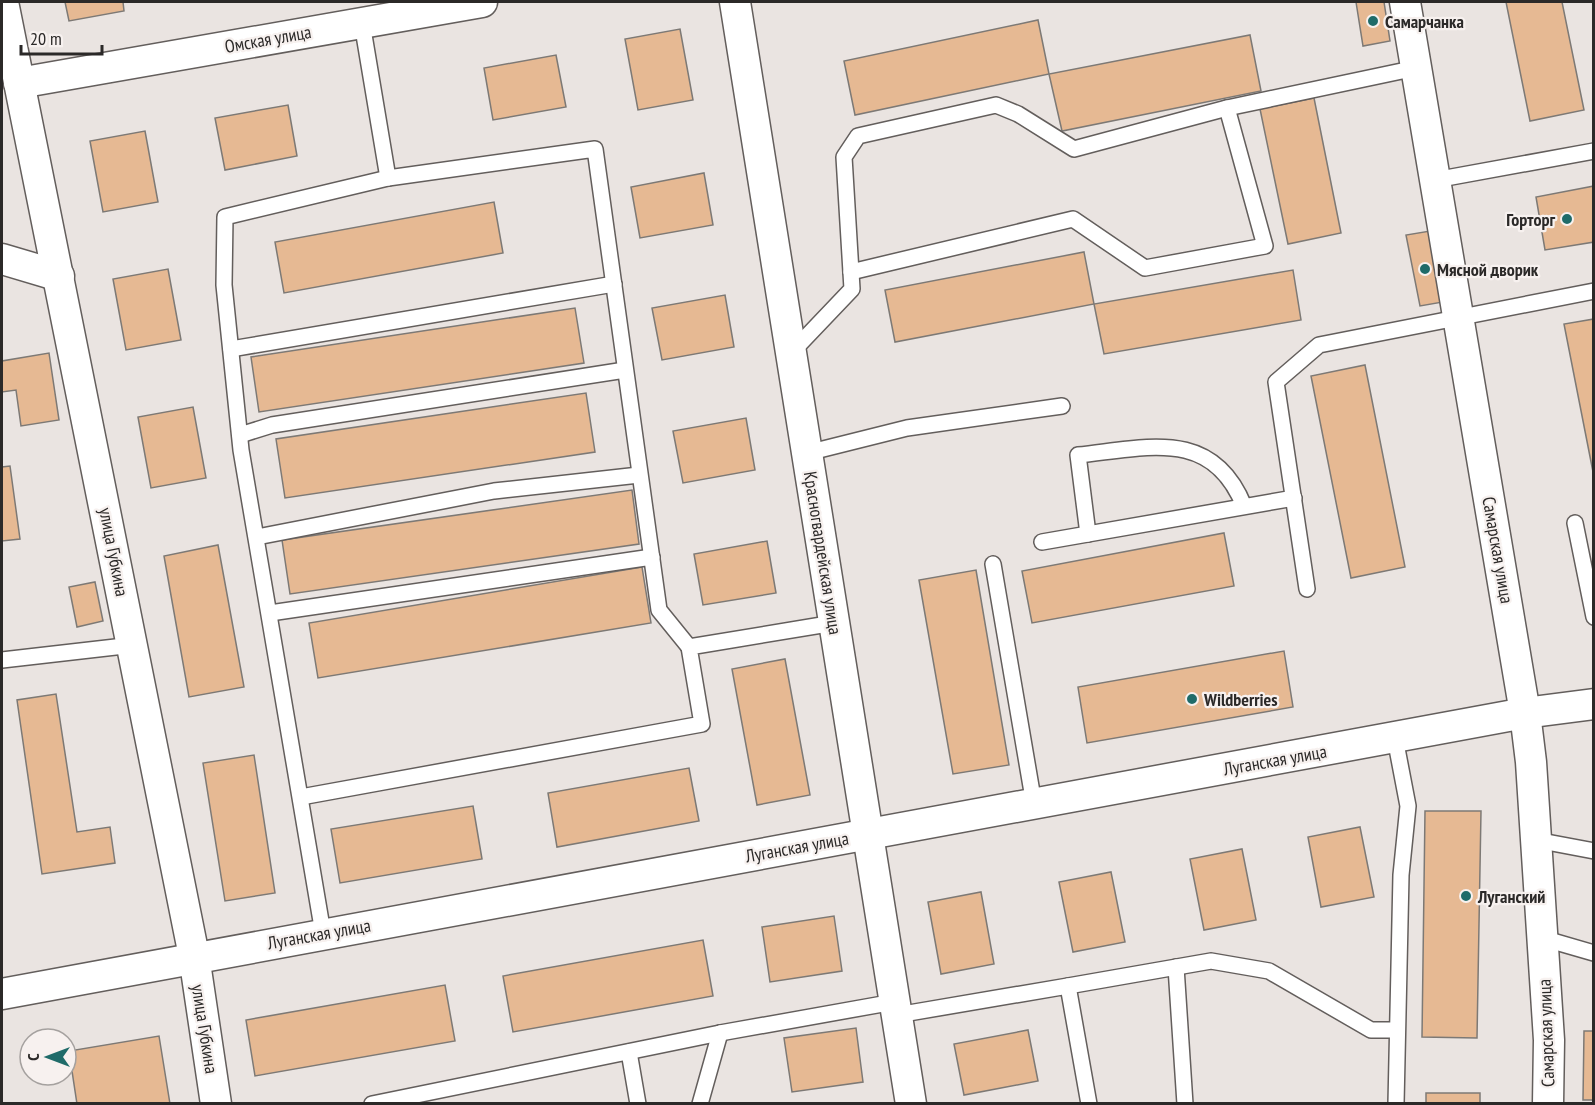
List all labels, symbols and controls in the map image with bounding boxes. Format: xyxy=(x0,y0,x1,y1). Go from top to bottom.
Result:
place label: Самарчанка xyxy=(1385,10,1464,33)
marker: Самарчанка xyxy=(1366,14,1380,28)
scale bar xyxy=(21,18,102,56)
street label: Омская улица xyxy=(223,20,313,58)
text: 20 m xyxy=(30,27,62,50)
place label: Горторг xyxy=(1506,208,1555,231)
marker: Горторг xyxy=(1560,212,1574,226)
place label: Мясной дворик xyxy=(1437,258,1539,281)
marker: Мясной дворик xyxy=(1418,262,1432,276)
street label: Красногвардейская улица xyxy=(799,470,847,636)
street label: Самарская улица xyxy=(1477,495,1519,605)
street label: улица Губкина xyxy=(94,506,134,598)
place label: Wildberries xyxy=(1203,688,1278,711)
marker: Wildberries xyxy=(1185,692,1199,706)
street label: Луганская улица xyxy=(1221,740,1328,781)
street label: Луганская улица xyxy=(743,827,850,868)
place label: Луганский xyxy=(1477,885,1545,908)
marker: Луганский xyxy=(1459,889,1473,903)
street label: Луганская улица xyxy=(265,914,372,955)
street label: Самарская улица xyxy=(1533,979,1559,1087)
street label: улица Губкина xyxy=(187,983,223,1075)
north arrow xyxy=(18,1027,78,1087)
text: С xyxy=(23,1053,43,1061)

